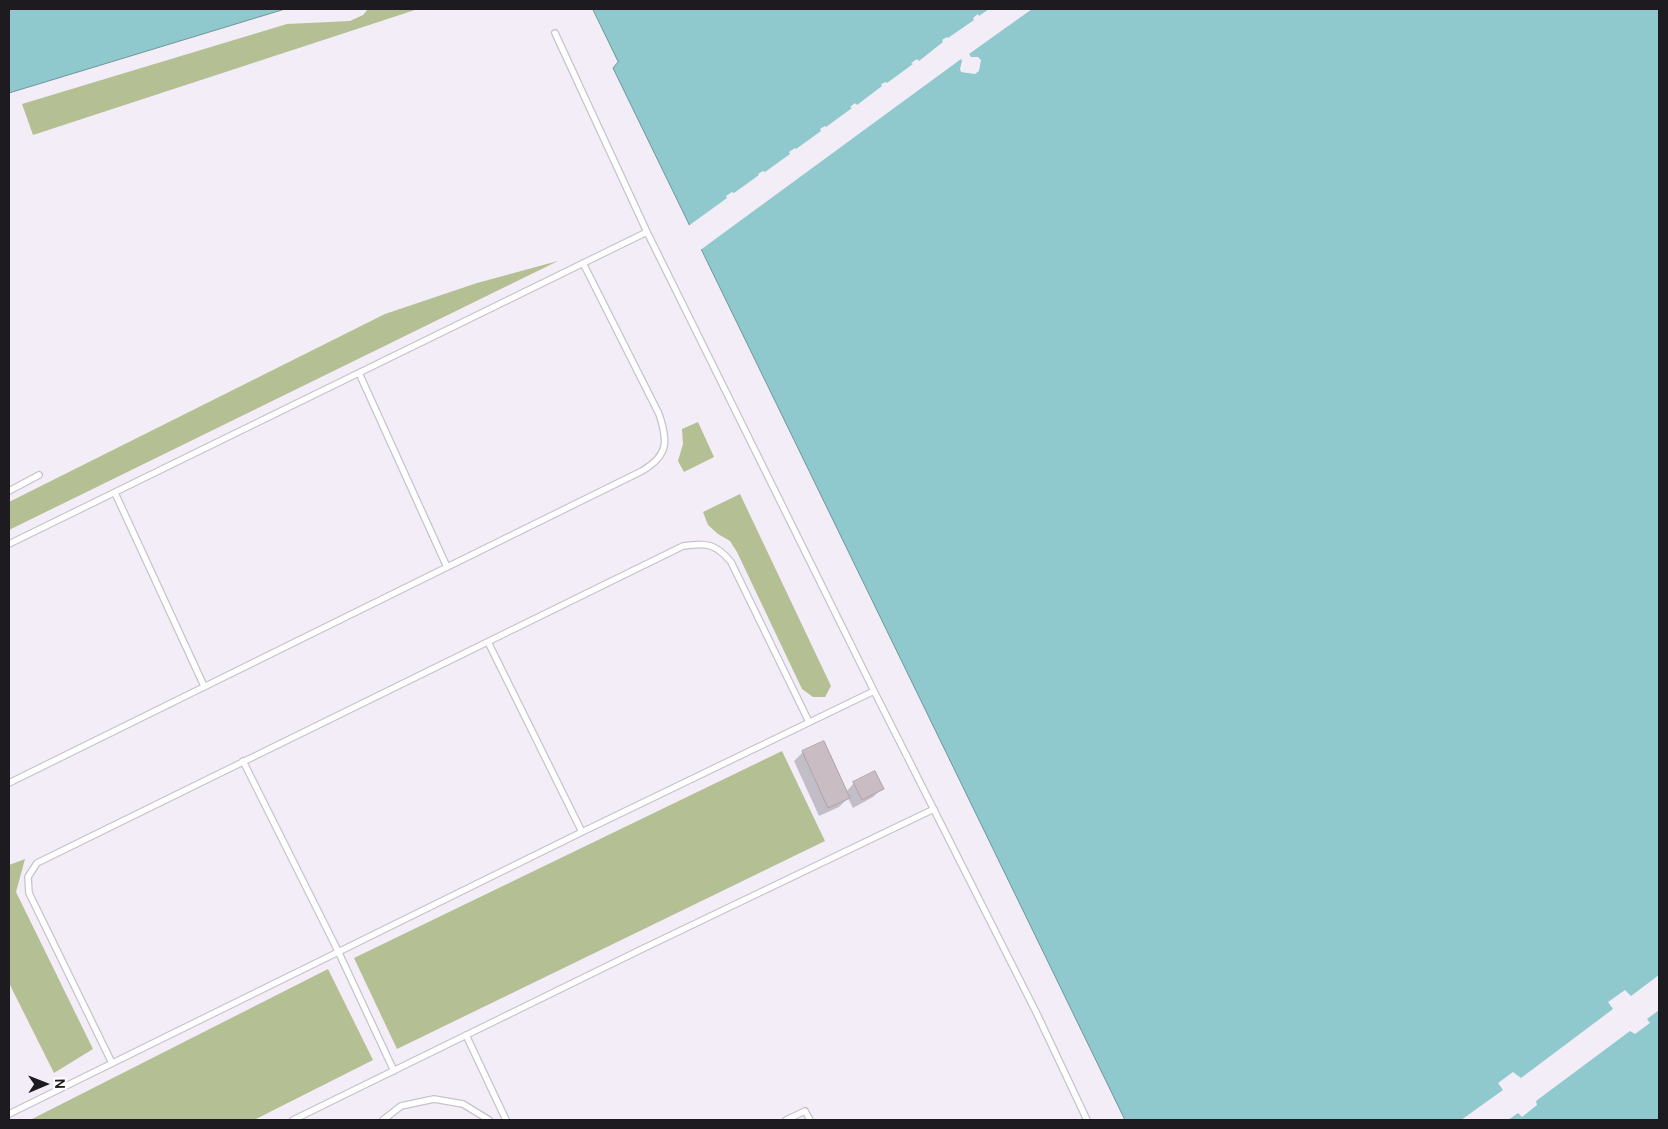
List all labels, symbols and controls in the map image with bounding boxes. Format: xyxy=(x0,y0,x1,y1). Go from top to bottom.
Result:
north arrow xyxy=(20,1059,70,1109)
text: N xyxy=(51,1078,69,1089)

